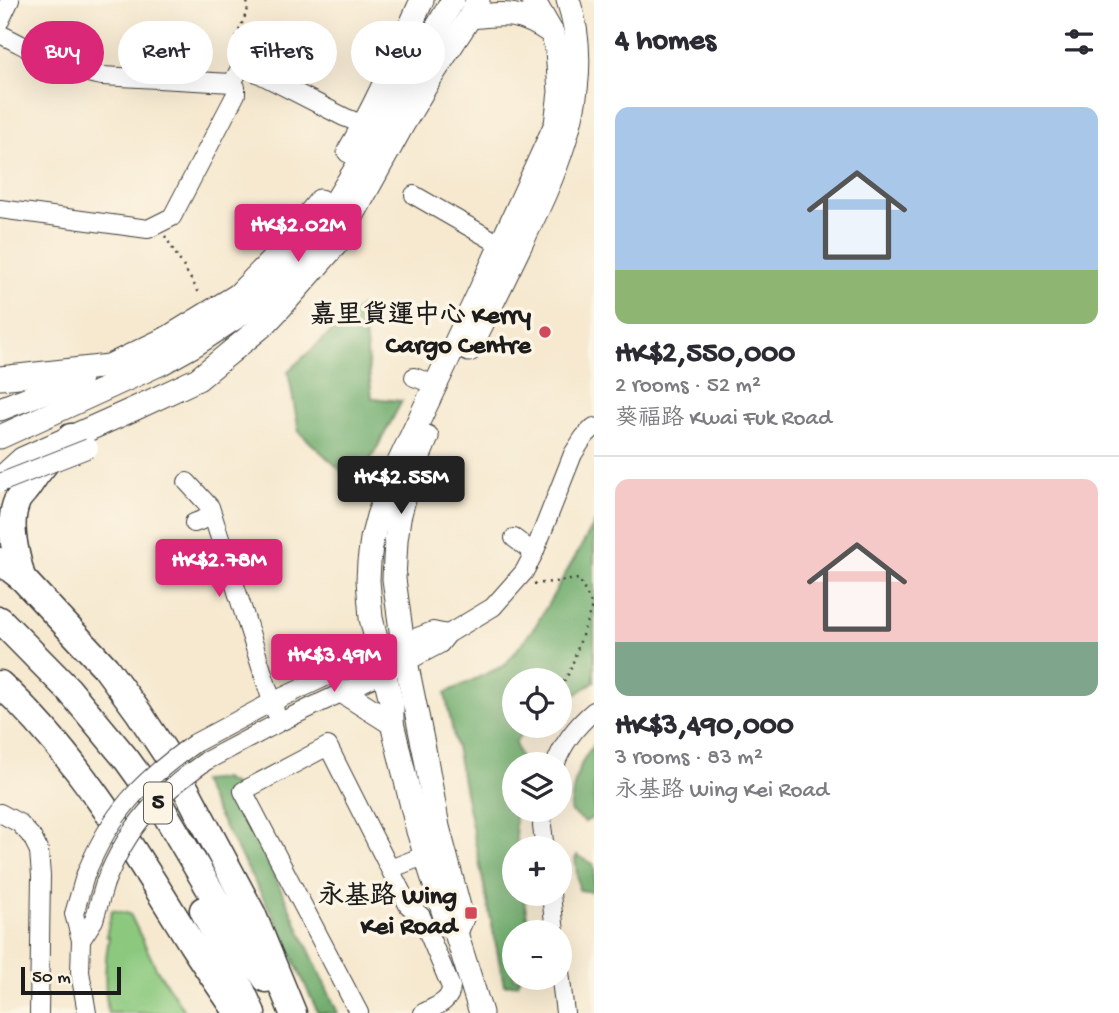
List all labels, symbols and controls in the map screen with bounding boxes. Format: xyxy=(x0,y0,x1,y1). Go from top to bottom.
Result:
chip: Buy xyxy=(21,21,104,84)
chip: Rent xyxy=(118,21,213,84)
chip: Filters xyxy=(227,21,337,84)
chip: New xyxy=(351,21,445,84)
icon: filters xyxy=(1060,23,1098,61)
text: 4 homes xyxy=(615,25,716,60)
icon: home xyxy=(794,152,920,278)
pin: HK$2.02M xyxy=(226,204,370,264)
text: HK$2.02M xyxy=(251,213,345,240)
place label: 嘉里貨運中心 Kerry Cargo Centre xyxy=(310,300,533,363)
marker: 嘉里貨運中心 Kerry Cargo Centre xyxy=(537,324,553,340)
text: HK$2,550,000 xyxy=(615,338,795,373)
text: 2 rooms · 52 m² xyxy=(615,373,761,400)
text: 葵福路 Kwai Fuk Road xyxy=(615,406,832,433)
pin: HK$2.55M xyxy=(329,456,473,516)
text: HK$2.55M xyxy=(354,465,448,492)
icon: home xyxy=(794,524,920,650)
pin: HK$2.78M xyxy=(147,540,291,599)
text: HK$2.78M xyxy=(171,548,267,575)
pin: HK$3.49M xyxy=(262,634,406,694)
text: HK$3.49M xyxy=(287,643,381,670)
map controls xyxy=(502,668,572,990)
button: locate xyxy=(502,668,572,738)
text: HK$3,490,000 xyxy=(615,710,794,745)
text: 3 rooms · 83 m² xyxy=(615,745,763,772)
button: layers xyxy=(502,752,572,822)
text: 永基路 Wing Kei Road xyxy=(615,778,829,805)
road number: 5 xyxy=(144,782,172,824)
button: + xyxy=(502,836,572,906)
place label: 永基路 Wing Kei Road xyxy=(318,881,460,944)
marker: 永基路 Wing Kei Road xyxy=(463,905,479,921)
button: − xyxy=(502,920,572,990)
scale bar xyxy=(21,964,121,996)
text: 50 m xyxy=(32,967,71,990)

